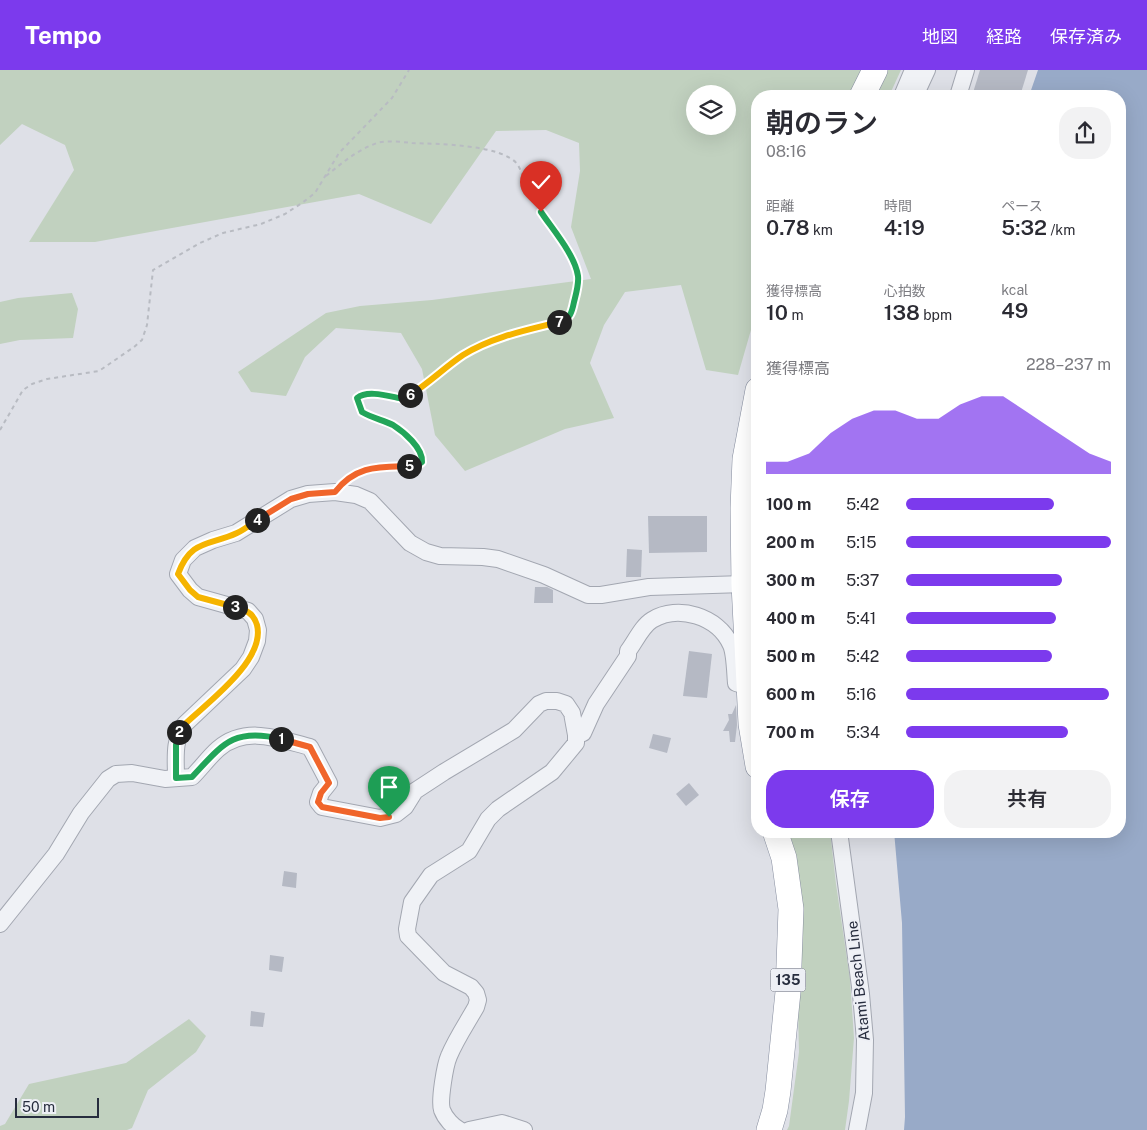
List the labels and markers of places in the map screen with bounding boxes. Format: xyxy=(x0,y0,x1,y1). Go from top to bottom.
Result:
pin xyxy=(520,161,562,212)
pin: 7 xyxy=(546,310,572,334)
pin: 6 xyxy=(398,382,422,408)
pin: 5 xyxy=(396,454,422,478)
pin: 4 xyxy=(244,508,270,532)
pin: 3 xyxy=(222,594,248,620)
pin: 2 xyxy=(166,720,192,744)
pin: 1 xyxy=(268,726,294,752)
pin xyxy=(368,766,410,817)

